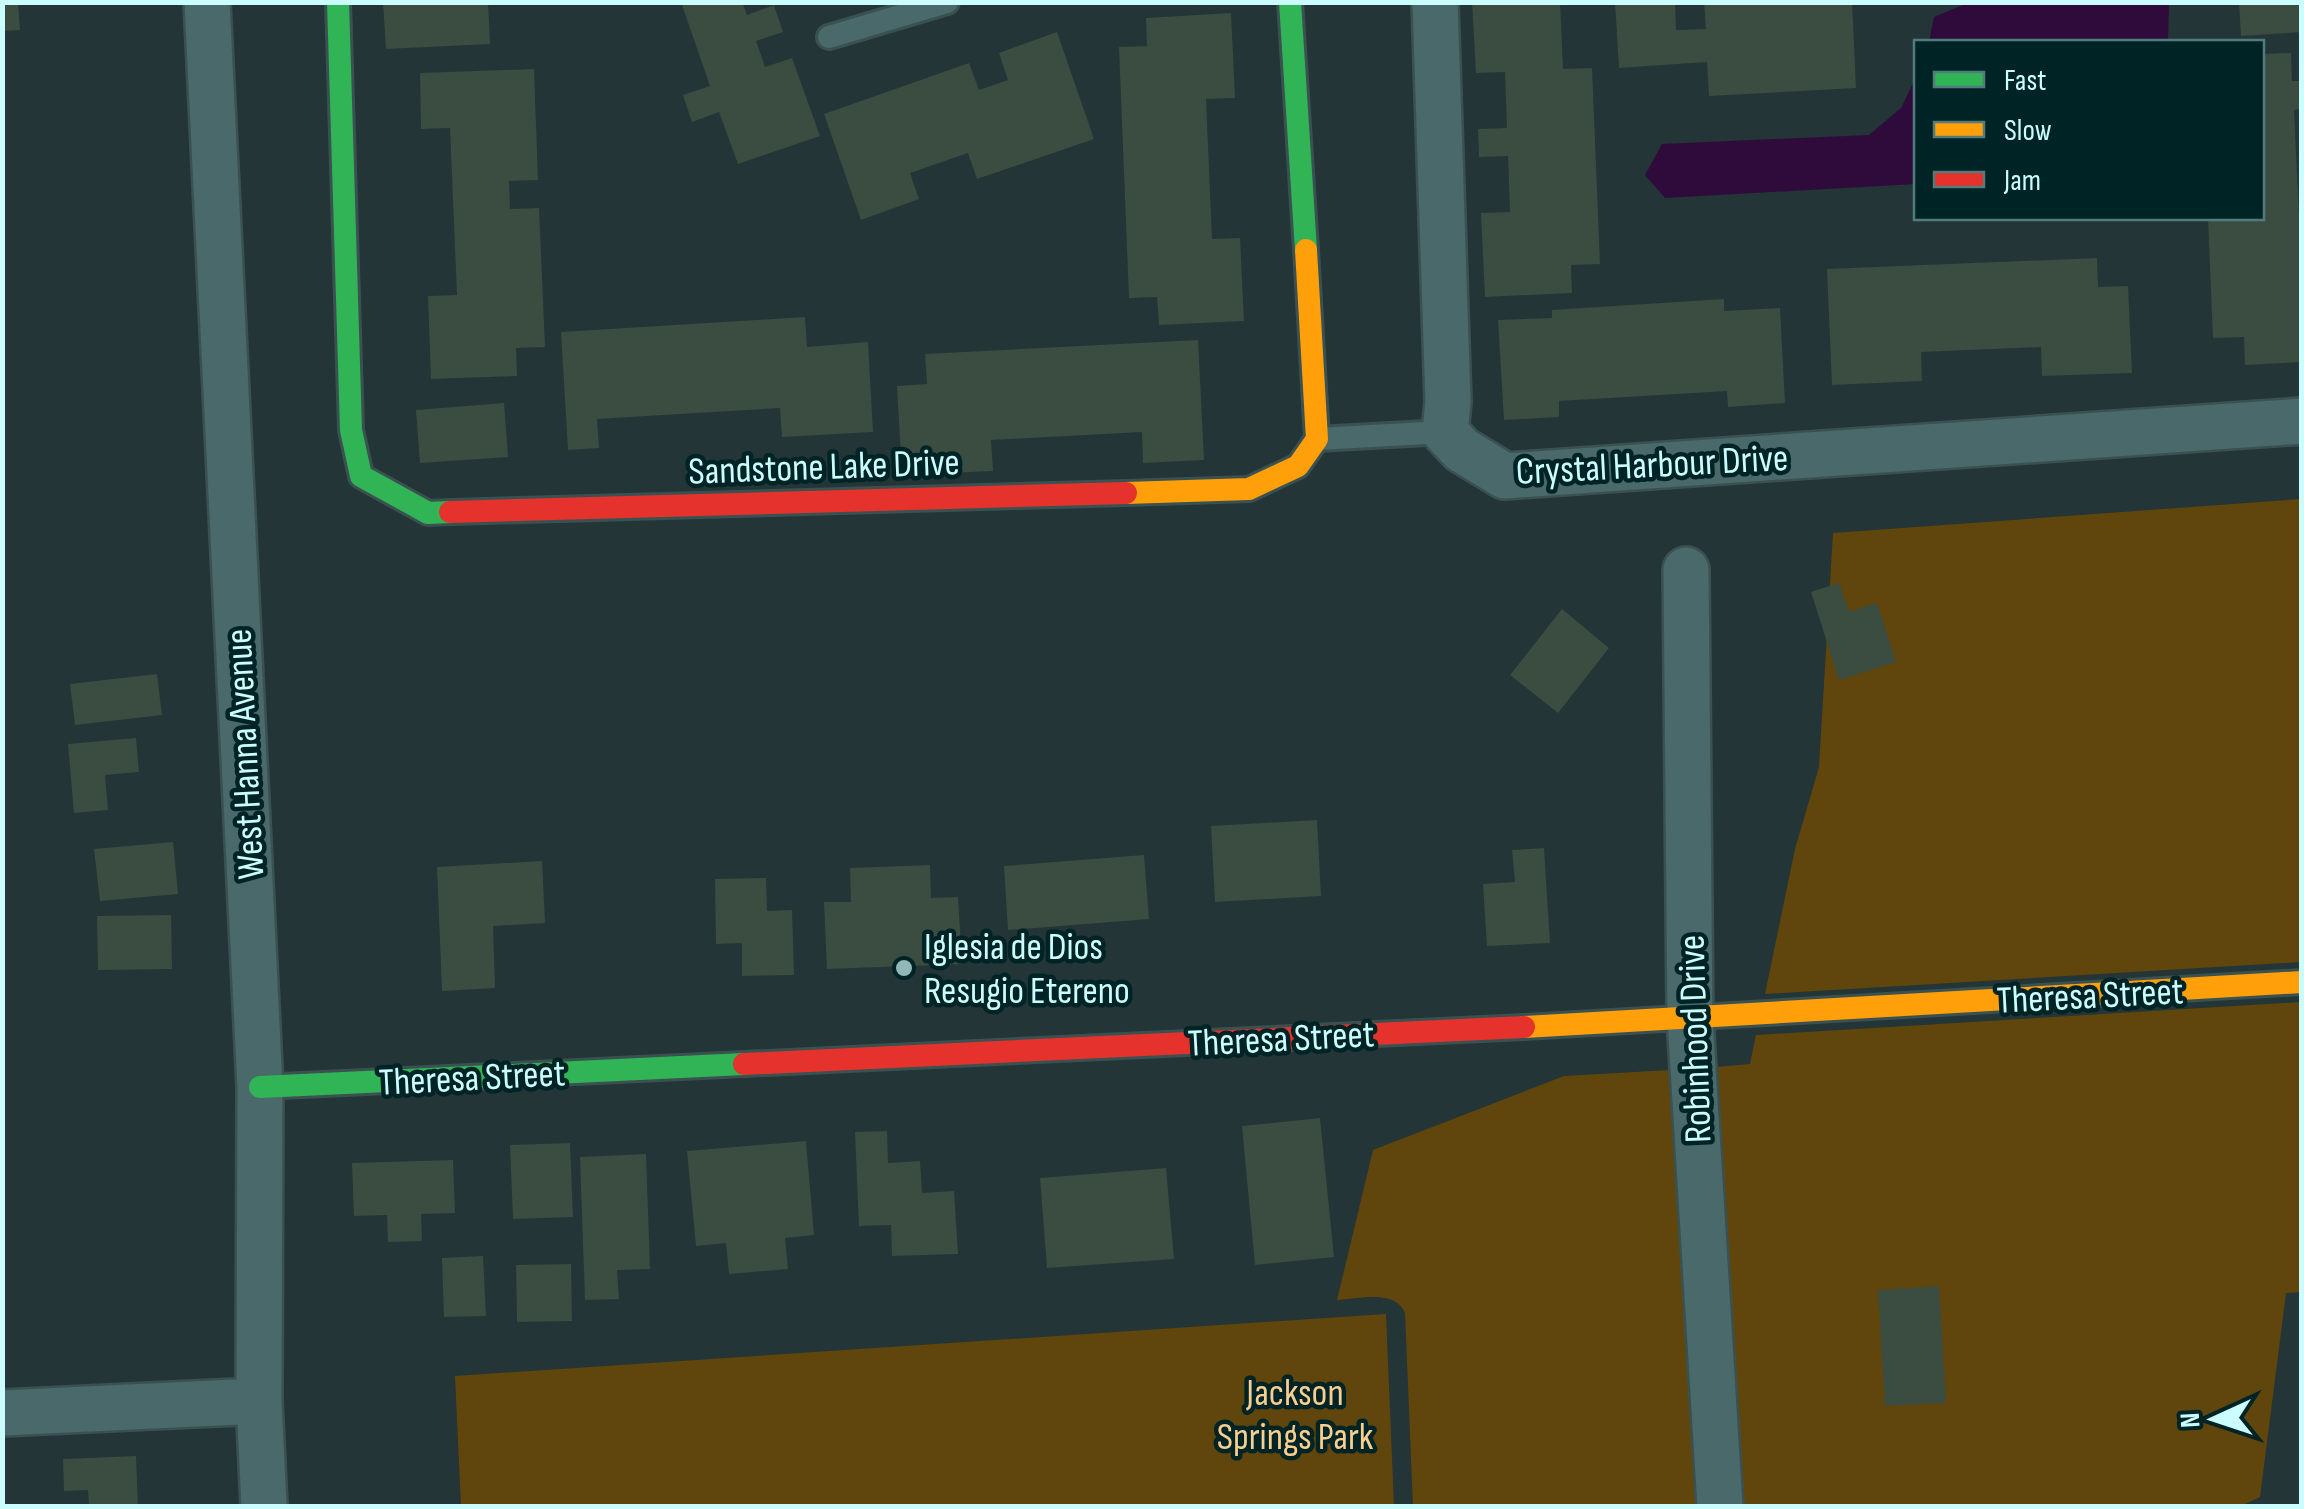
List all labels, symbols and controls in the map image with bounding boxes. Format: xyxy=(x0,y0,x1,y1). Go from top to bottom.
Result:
legend xyxy=(1914,40,2264,220)
text: Fast xyxy=(2004,63,2046,99)
text: Slow xyxy=(2004,113,2052,149)
text: Jam xyxy=(2003,163,2041,199)
street label: Crystal Harbour Drive xyxy=(1515,436,1789,495)
street label: Sandstone Lake Drive xyxy=(688,440,961,495)
street label: West Hanna Avenue xyxy=(216,628,275,880)
place label: Iglesia de Dios Resugio Etereno xyxy=(924,925,1130,1014)
street label: Robinhood Drive xyxy=(1669,934,1722,1144)
marker: Iglesia de Dios Resugio Etereno xyxy=(893,957,915,979)
street label: Theresa Street xyxy=(1996,969,2184,1024)
street label: Theresa Street xyxy=(1187,1012,1375,1067)
street label: Theresa Street xyxy=(378,1051,566,1106)
north arrow xyxy=(2164,1369,2264,1469)
park label: Jackson Springs Park xyxy=(1217,1371,1374,1460)
text: N xyxy=(2174,1412,2207,1429)

